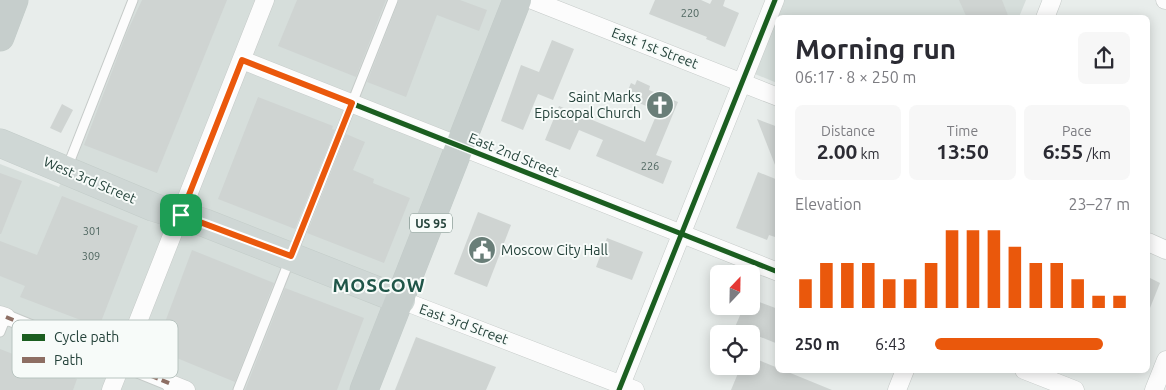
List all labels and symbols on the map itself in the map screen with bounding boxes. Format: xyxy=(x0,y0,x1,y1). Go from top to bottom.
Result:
house number: 220 xyxy=(681,7,699,19)
street label: East 1st Street xyxy=(609,24,701,72)
place label: Saint Marks Episcopal Church xyxy=(534,89,641,121)
church icon: Saint Marks Episcopal Church xyxy=(645,90,675,120)
street label: East 2nd Street xyxy=(466,130,562,181)
street label: West 3rd Street xyxy=(41,153,139,207)
house number: 226 xyxy=(641,160,659,172)
pin xyxy=(160,194,202,236)
road number: US 95 xyxy=(410,214,452,232)
house number: 301 xyxy=(83,225,101,237)
public building icon: Moscow City Hall xyxy=(467,235,497,265)
place label: Moscow City Hall xyxy=(501,242,608,258)
house number: 309 xyxy=(82,250,100,262)
north arrow xyxy=(710,265,760,315)
district label: MOSCOW xyxy=(332,274,426,296)
street label: East 3rd Street xyxy=(417,300,511,348)
legend xyxy=(12,320,178,378)
text: Cycle path xyxy=(54,329,119,345)
text: Path xyxy=(54,352,83,368)

